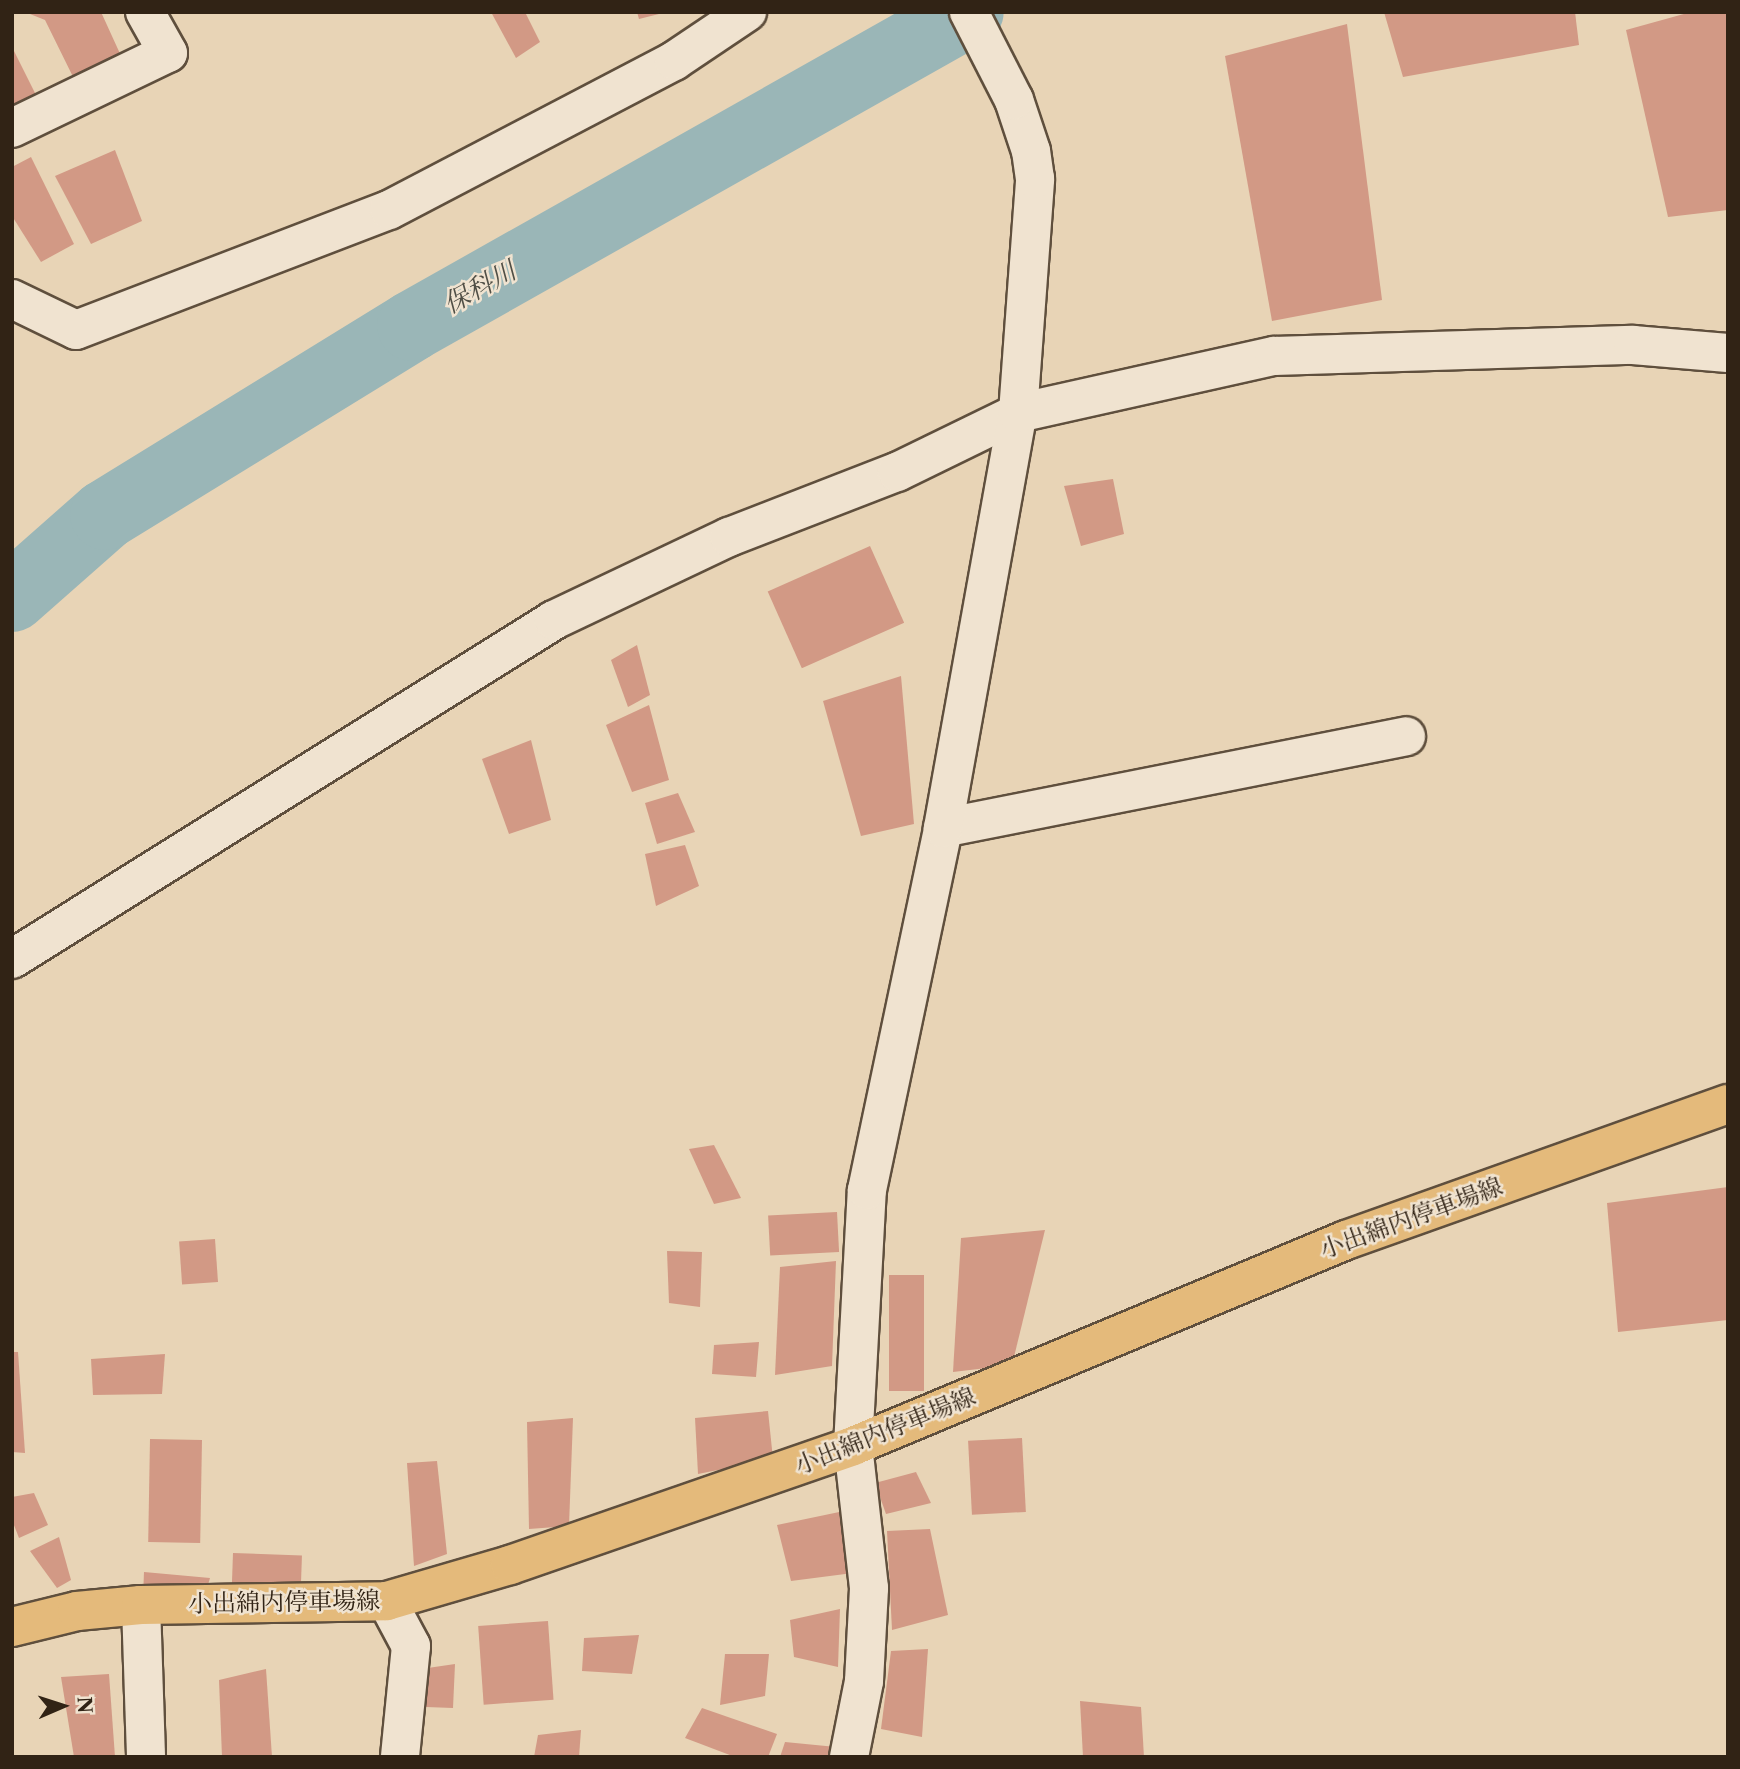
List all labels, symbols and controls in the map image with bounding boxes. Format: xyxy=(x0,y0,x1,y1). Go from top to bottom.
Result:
water label: 保科川 xyxy=(438,255,522,321)
street label: 小出綿内停車場線 xyxy=(1316,1172,1506,1264)
street label: 小出綿内停車場線 xyxy=(791,1382,979,1480)
street label: 小出綿内停車場線 xyxy=(188,1586,380,1618)
north arrow xyxy=(28,1671,98,1741)
text: N xyxy=(73,1696,96,1714)

